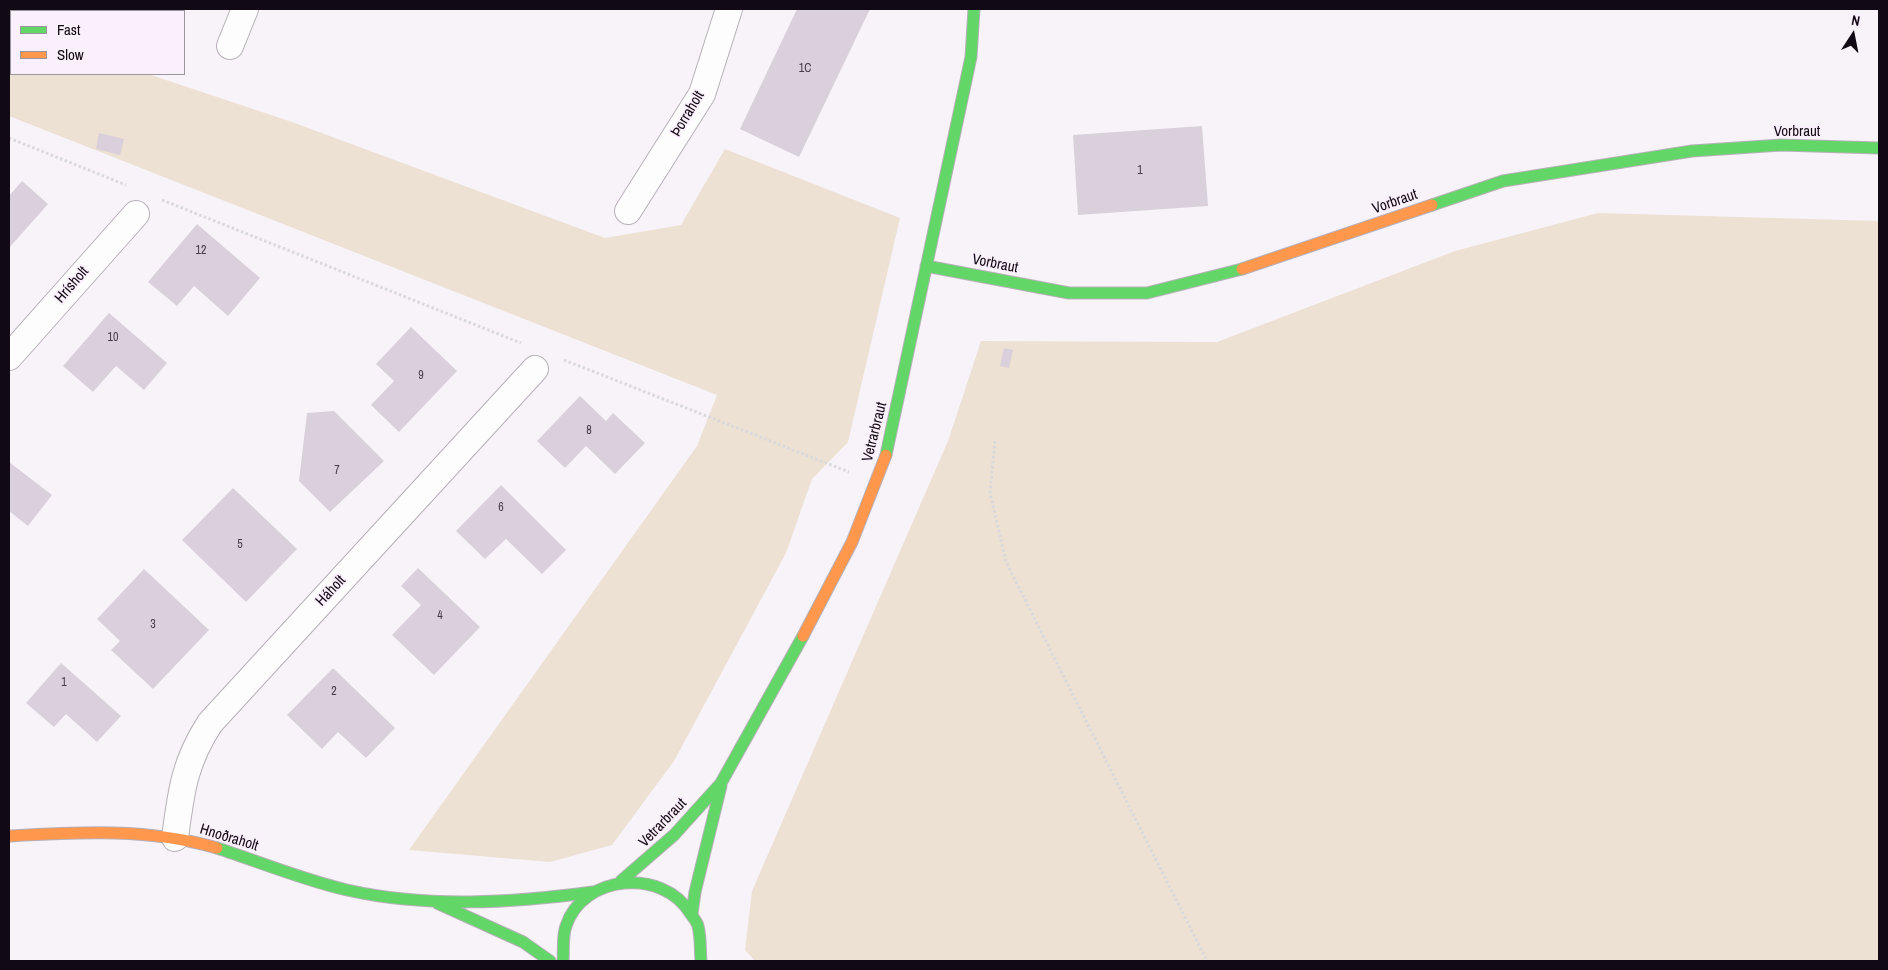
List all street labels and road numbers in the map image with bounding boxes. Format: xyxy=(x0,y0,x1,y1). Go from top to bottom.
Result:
street label: Þorraholt xyxy=(667,88,709,140)
street label: Vorbraut xyxy=(1774,123,1820,141)
street label: Vorbraut xyxy=(1370,186,1420,218)
street label: Vorbraut xyxy=(970,251,1020,277)
street label: Hrísholt xyxy=(51,263,93,307)
street label: Vetrarbraut xyxy=(859,400,891,464)
street label: Háholt xyxy=(312,572,350,610)
street label: Vetrarbraut xyxy=(635,795,691,851)
street label: Hnoðraholt xyxy=(198,821,260,855)

